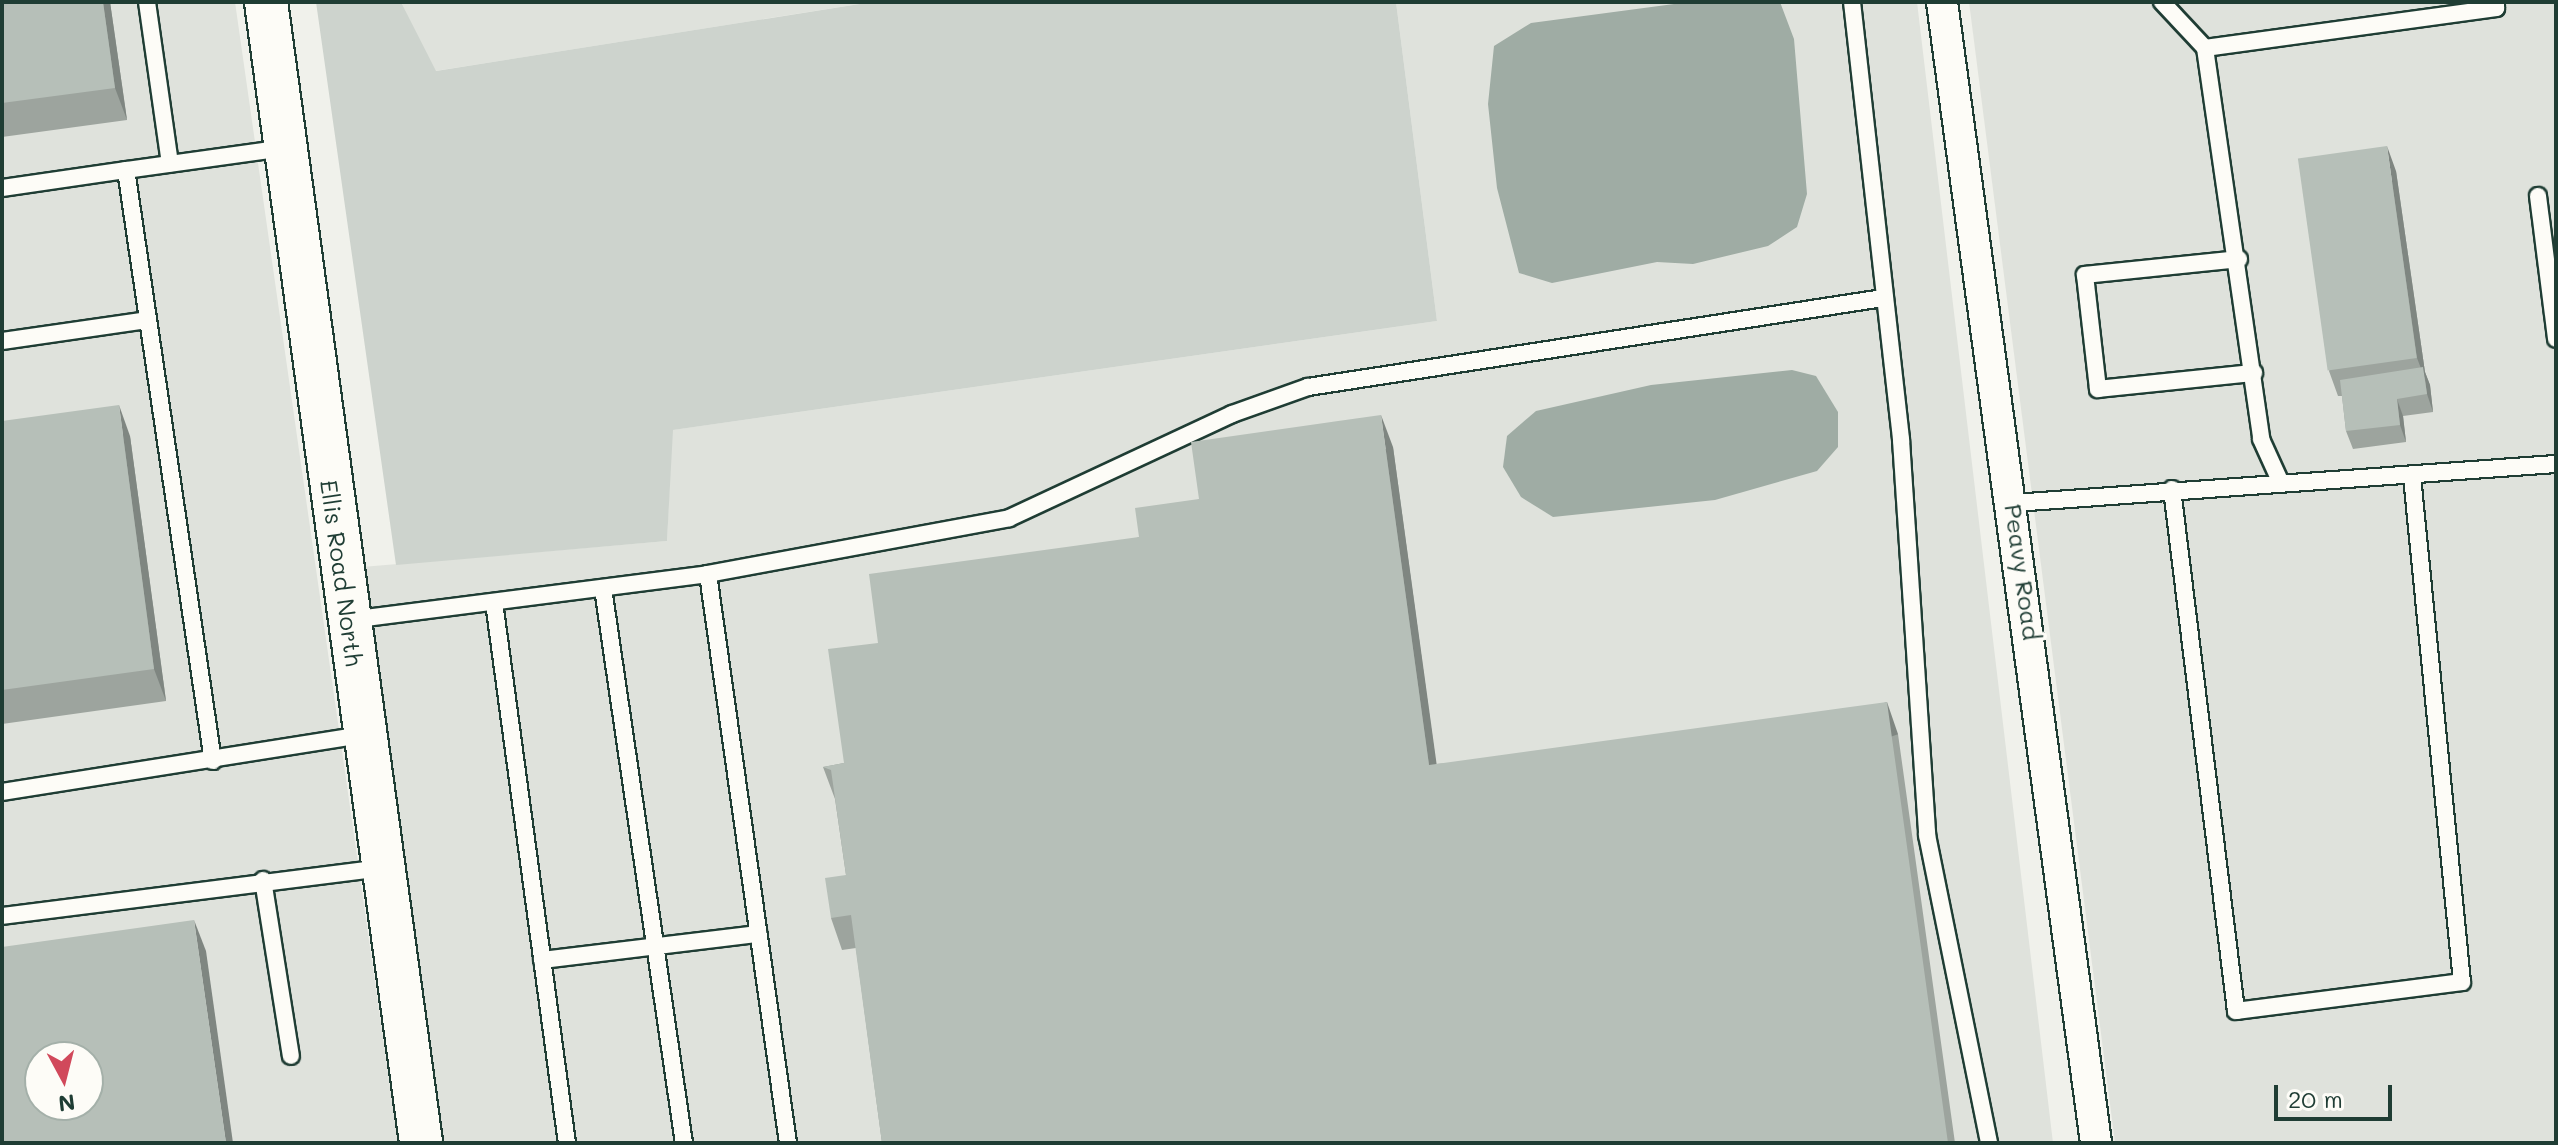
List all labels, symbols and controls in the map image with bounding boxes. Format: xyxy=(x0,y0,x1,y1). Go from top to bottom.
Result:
street label: Ellis Road North xyxy=(315,478,369,668)
street label: Peavy Road xyxy=(1999,502,2047,642)
north arrow xyxy=(24,1041,104,1121)
scale bar xyxy=(2278,1069,2396,1119)
text: 20 m xyxy=(2288,1083,2343,1114)
text: N xyxy=(57,1088,77,1119)

